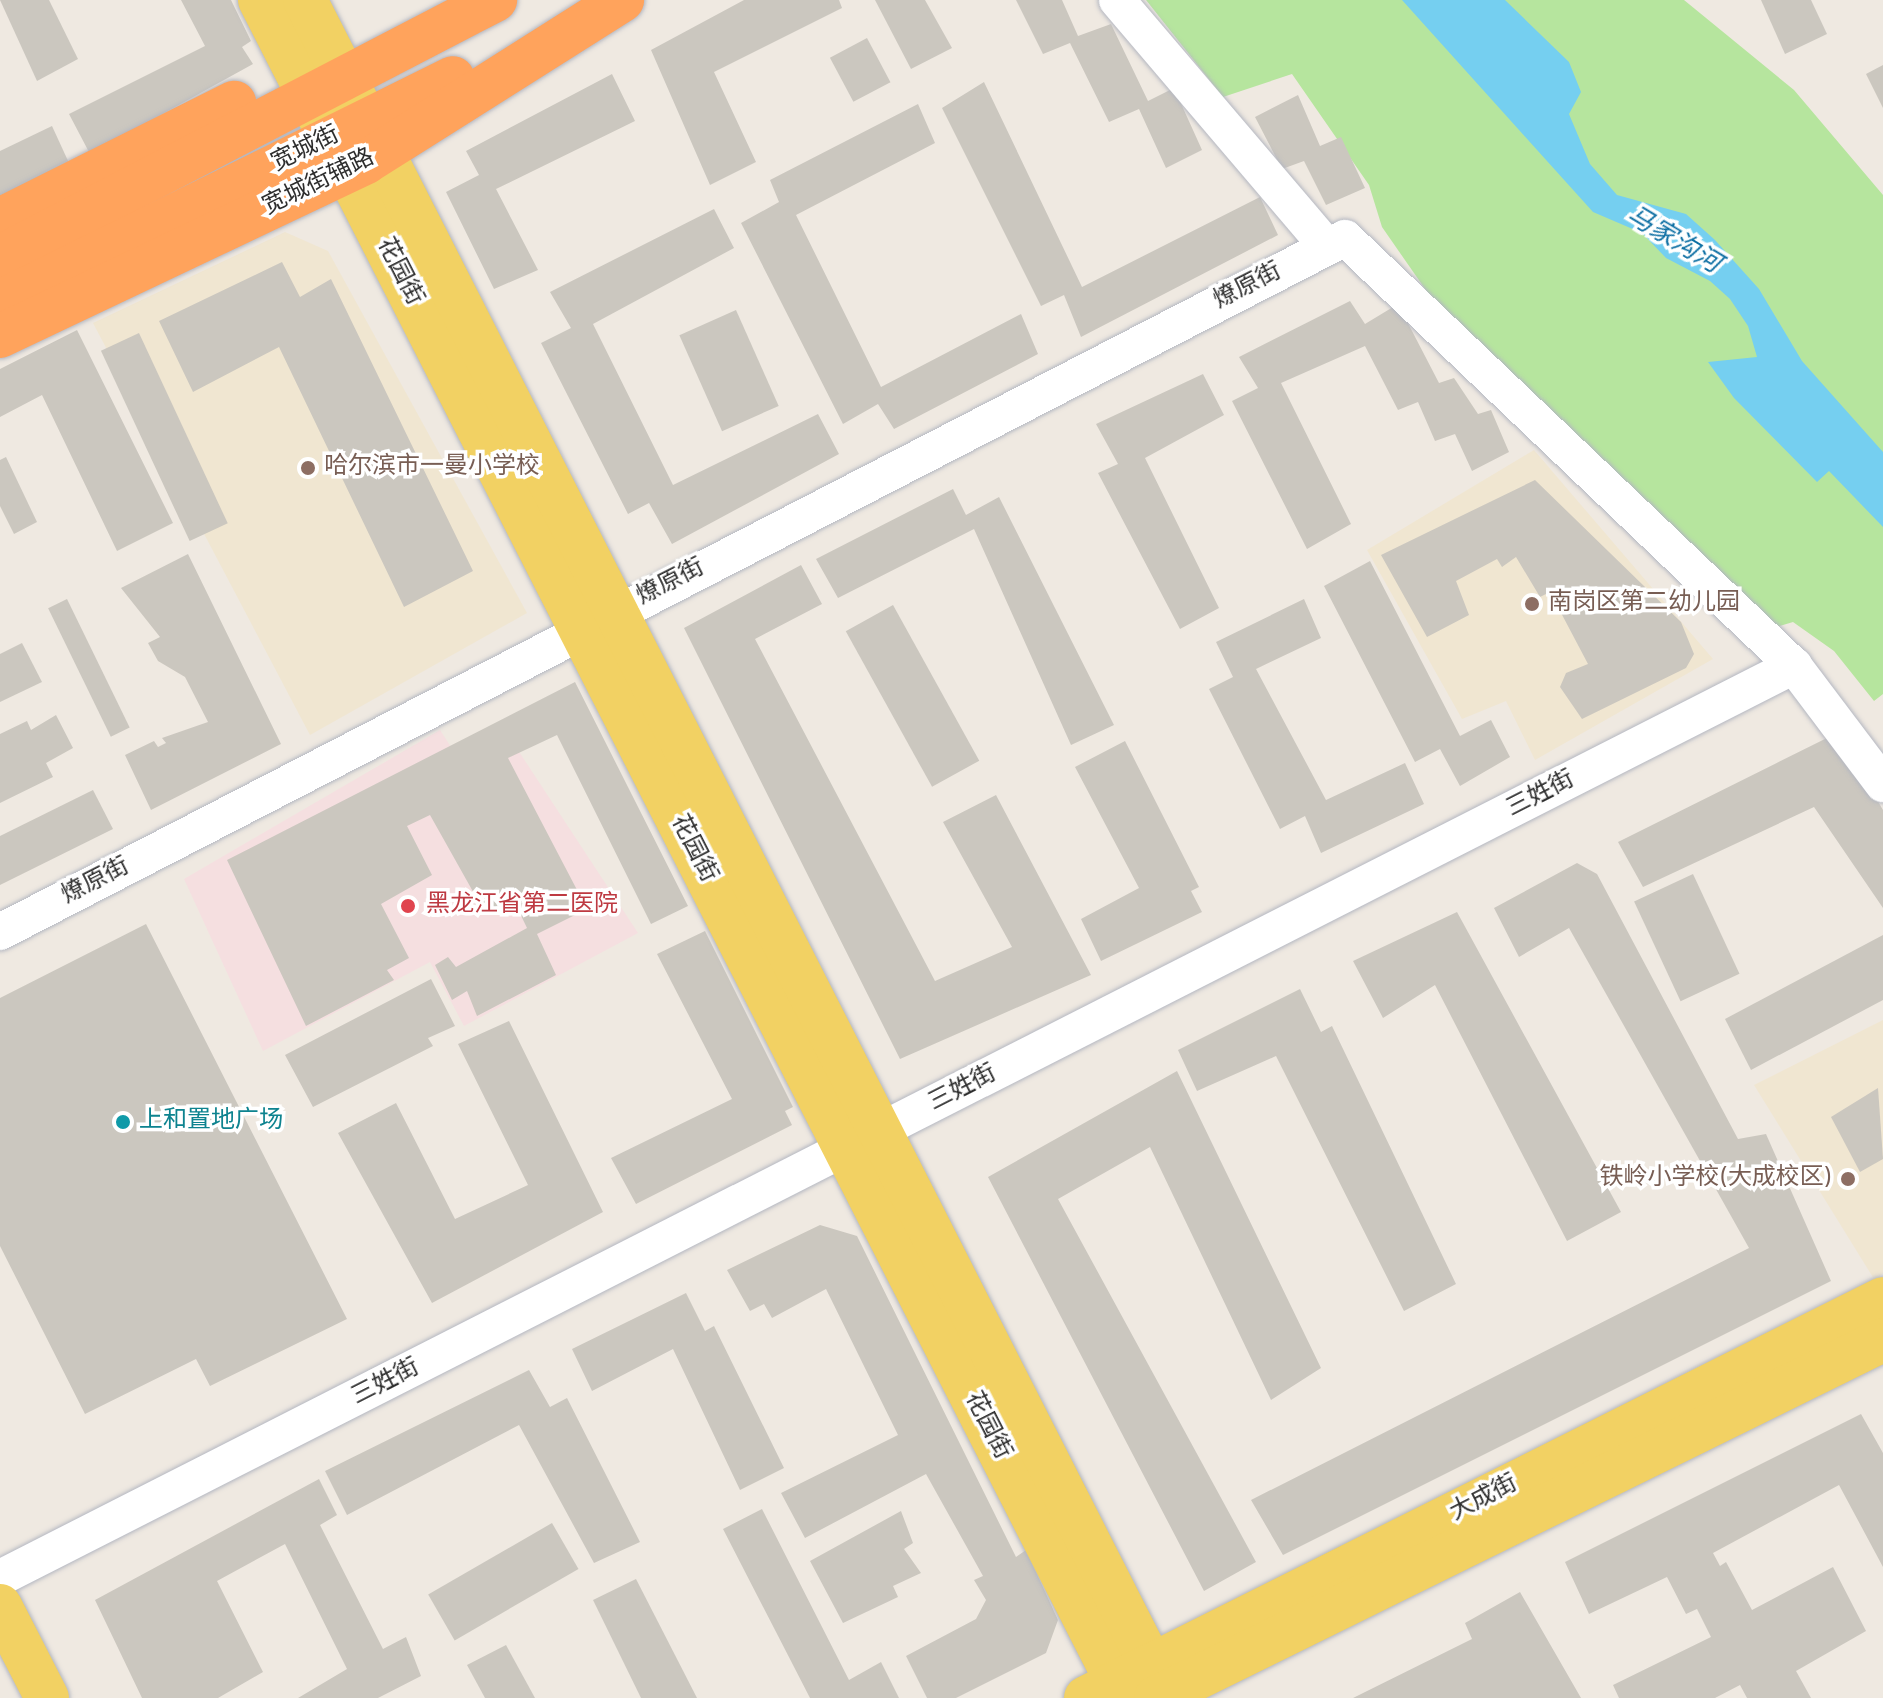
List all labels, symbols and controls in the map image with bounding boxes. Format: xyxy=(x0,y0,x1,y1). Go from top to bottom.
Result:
street label: 宽城街 xyxy=(267,121,345,179)
street label: 宽城街辅路 xyxy=(259,144,379,222)
water label: 马家沟河 xyxy=(1620,201,1726,281)
street label: 花园街 xyxy=(370,233,428,311)
street label: 燎原街 xyxy=(1209,258,1287,316)
place label: 哈尔滨市一曼小学校 xyxy=(324,454,540,482)
marker: 哈尔滨市一曼小学校 xyxy=(299,459,317,477)
street label: 燎原街 xyxy=(632,554,710,612)
place label: 南岗区第二幼儿园 xyxy=(1548,590,1740,618)
marker: 南岗区第二幼儿园 xyxy=(1523,595,1541,613)
street label: 三姓街 xyxy=(1502,766,1580,824)
street label: 花园街 xyxy=(664,810,722,888)
street label: 燎原街 xyxy=(57,853,135,911)
place label: 黑龙江省第二医院 xyxy=(426,892,618,920)
marker: 黑龙江省第二医院 xyxy=(397,895,419,917)
street label: 三姓街 xyxy=(924,1060,1002,1118)
place label: 上和置地广场 xyxy=(139,1108,283,1136)
marker: 上和置地广场 xyxy=(114,1113,132,1131)
place label: 铁岭小学校(大成校区) xyxy=(1600,1165,1832,1193)
marker: 铁岭小学校(大成校区) xyxy=(1839,1170,1857,1188)
street label: 三姓街 xyxy=(347,1354,425,1412)
street label: 花园街 xyxy=(958,1387,1016,1465)
street label: 大成街 xyxy=(1445,1470,1523,1528)

